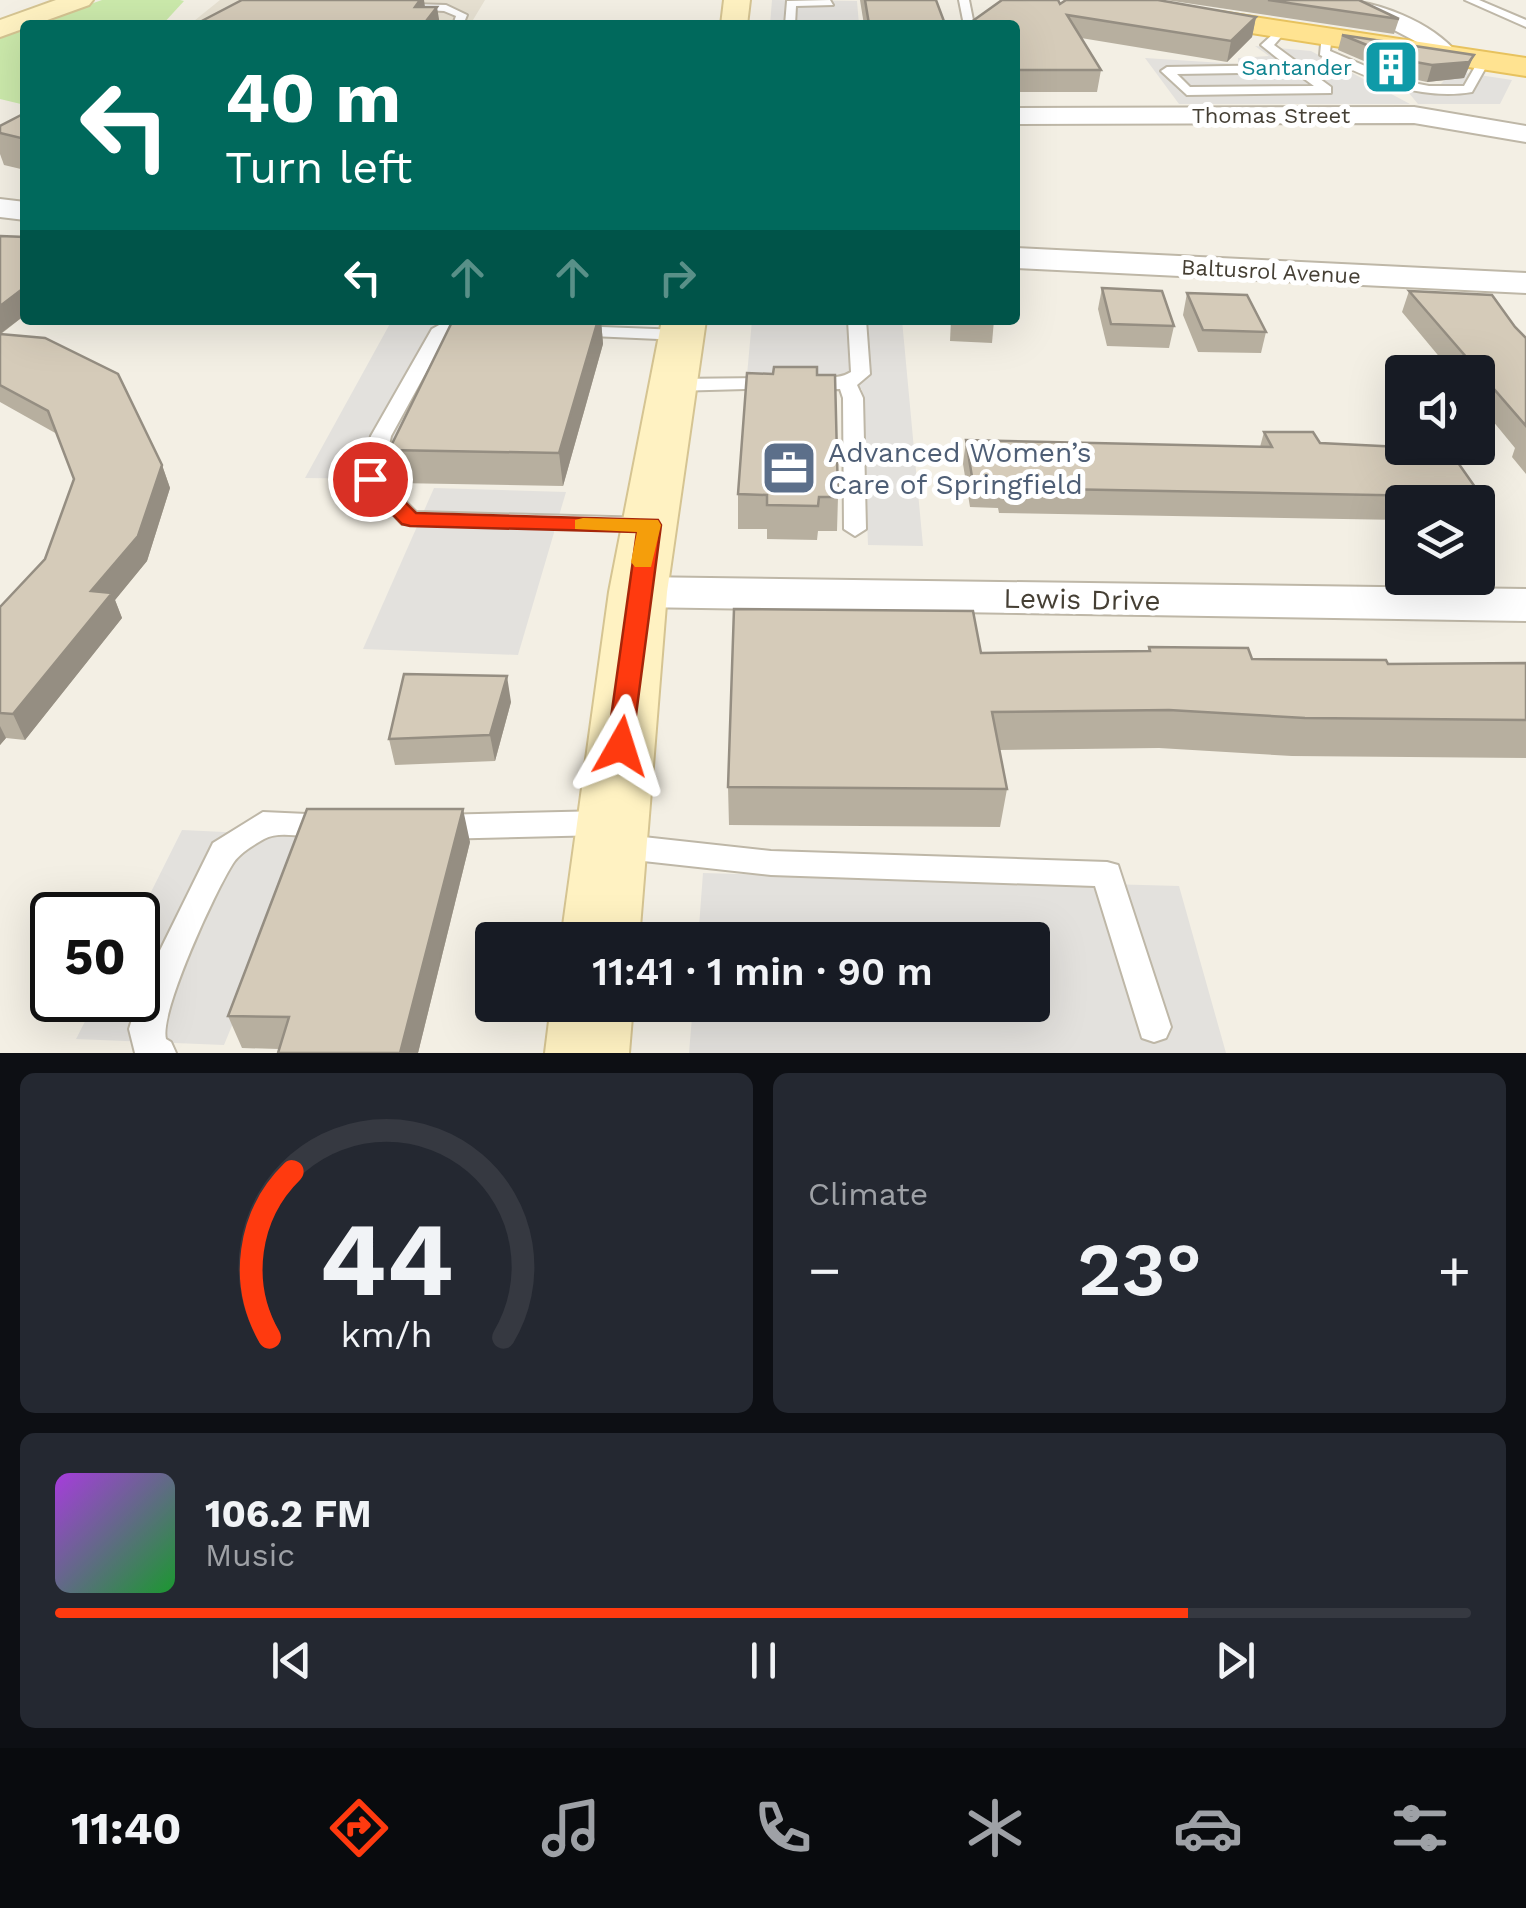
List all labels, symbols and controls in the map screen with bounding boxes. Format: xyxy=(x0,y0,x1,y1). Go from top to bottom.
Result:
building icon: Santander xyxy=(1361,37,1421,97)
place label: Santander xyxy=(1241,55,1352,80)
text: 40 m xyxy=(225,57,401,139)
icon: left xyxy=(60,60,190,190)
street label: Thomas Street xyxy=(1192,103,1350,128)
text: Turn left xyxy=(225,141,412,194)
icon: left xyxy=(335,250,390,305)
icon: ahead xyxy=(440,250,495,305)
icon: ahead xyxy=(545,250,600,305)
icon: right xyxy=(650,250,705,305)
street label: Baltusrol Avenue xyxy=(1181,254,1361,289)
map controls xyxy=(1385,355,1495,595)
button: sound xyxy=(1385,355,1495,465)
place label: Advanced Women’s Care of Springfield xyxy=(828,436,1092,501)
pin xyxy=(328,437,413,522)
office icon: Advanced Women’s Care of Springfield xyxy=(759,438,819,498)
icon: arrive xyxy=(343,452,398,507)
button: layers xyxy=(1385,485,1495,595)
street label: Lewis Drive xyxy=(1003,582,1161,617)
position arrow xyxy=(569,694,673,798)
speed limit sign: 50 xyxy=(30,892,160,1022)
text: 11:41 · 1 min · 90 m xyxy=(592,950,933,994)
text: Climate xyxy=(808,1175,928,1213)
text: 44 xyxy=(319,1198,454,1320)
text: 23° xyxy=(1077,1225,1202,1313)
text: − xyxy=(808,1238,841,1302)
text: + xyxy=(1438,1238,1471,1302)
text: km/h xyxy=(340,1314,433,1356)
text: 106.2 FM xyxy=(205,1492,372,1536)
text: Music xyxy=(205,1536,295,1574)
icon: previous xyxy=(264,1633,319,1688)
icon: pause xyxy=(736,1633,791,1688)
icon: next xyxy=(1208,1633,1263,1688)
icon: directions xyxy=(324,1793,394,1863)
icon: music xyxy=(536,1793,606,1863)
icon: phone xyxy=(748,1793,818,1863)
icon: climate xyxy=(960,1793,1030,1863)
icon: car xyxy=(1173,1793,1243,1863)
icon: filters xyxy=(1385,1793,1455,1863)
text: 11:40 xyxy=(71,1802,182,1855)

